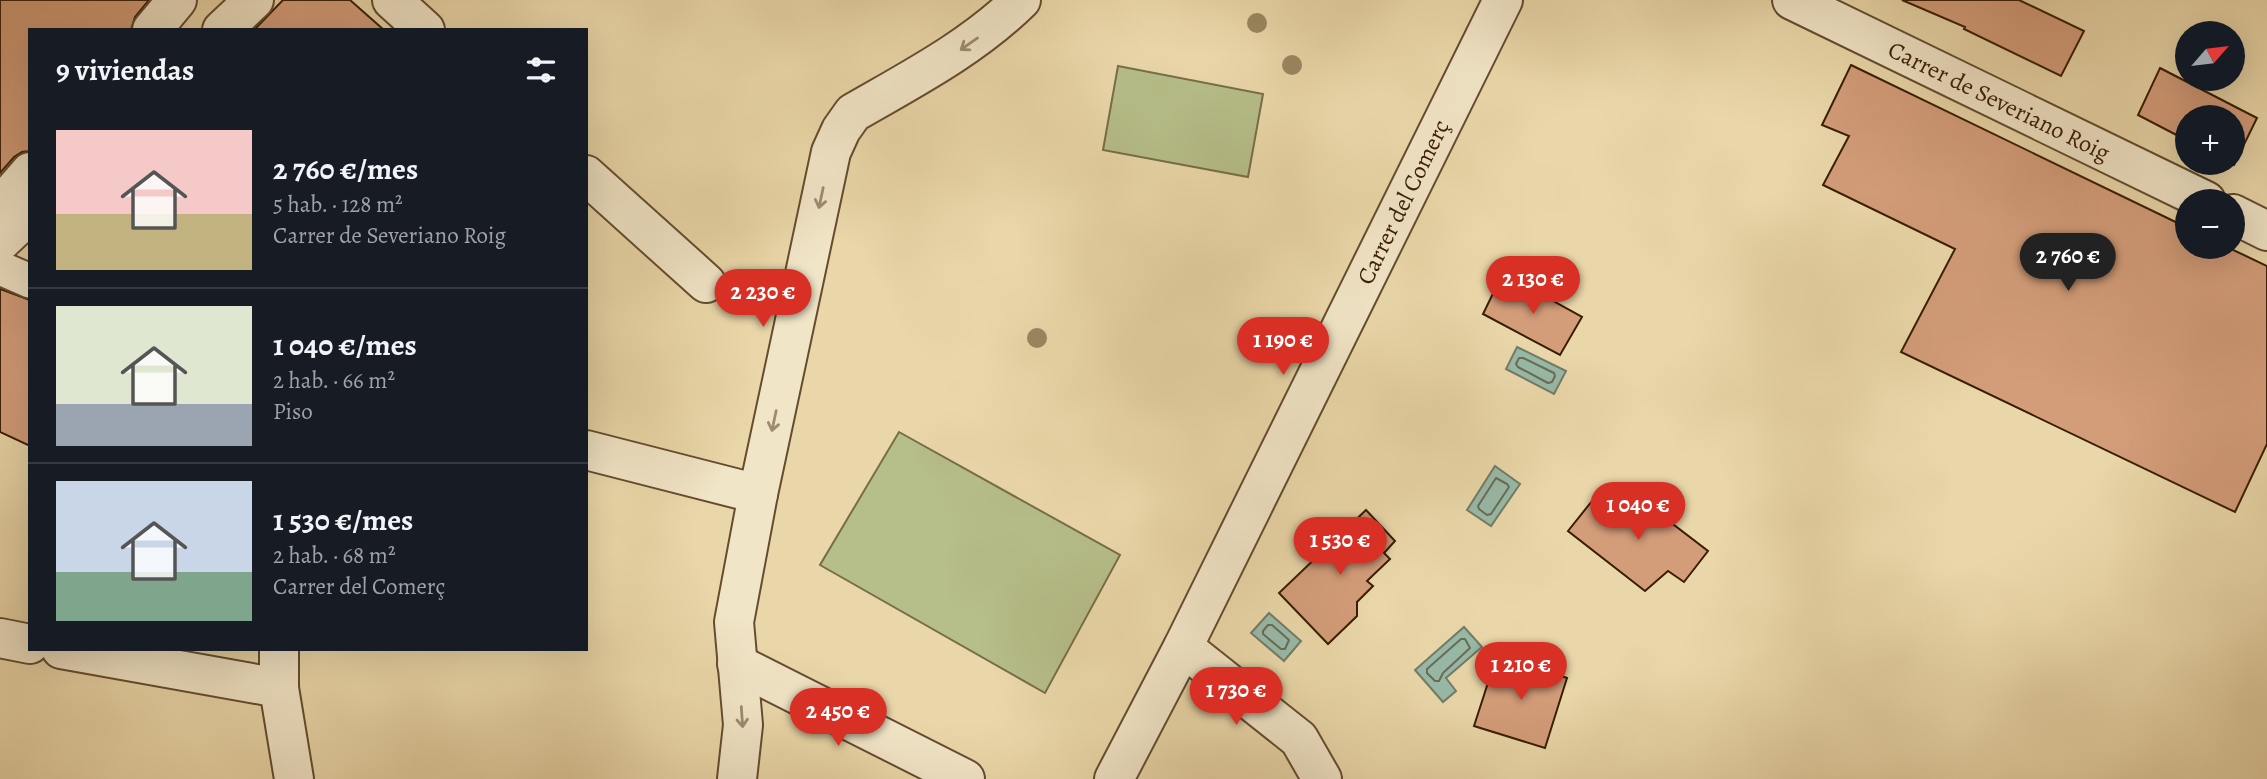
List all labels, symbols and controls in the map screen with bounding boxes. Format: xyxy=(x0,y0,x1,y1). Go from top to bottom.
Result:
north arrow xyxy=(2175,21,2245,91)
map controls xyxy=(2175,21,2245,259)
street label: Carrer de Severiano Roig xyxy=(1883,33,2115,169)
one-way arrow xyxy=(960,37,979,51)
text: 9 viviendas xyxy=(56,50,194,90)
icon: filters xyxy=(522,51,560,89)
button: + xyxy=(2175,105,2245,175)
street label: Carrer del Comerç xyxy=(1349,114,1457,290)
text: 2 760 €/mes xyxy=(273,149,418,189)
icon: home xyxy=(112,158,196,242)
one-way arrow xyxy=(813,186,827,209)
text: 5 hab. · 128 m² xyxy=(273,189,403,220)
button: − xyxy=(2175,189,2245,259)
text: Carrer de Severiano Roig xyxy=(273,220,506,251)
pin: 2 760 € xyxy=(2003,233,2133,293)
text: 2 760 € xyxy=(2036,240,2100,271)
pin: 2 130 € xyxy=(1468,256,1598,316)
text: 2 130 € xyxy=(1502,263,1564,294)
pin: 2 230 € xyxy=(698,270,828,329)
text: 2 230 € xyxy=(731,276,795,307)
pin: 1 190 € xyxy=(1218,318,1348,377)
text: 1 190 € xyxy=(1253,324,1313,355)
text: 1 040 €/mes xyxy=(273,325,417,365)
icon: home xyxy=(112,334,196,418)
text: 2 hab. · 66 m² xyxy=(273,365,395,396)
text: Piso xyxy=(273,396,313,427)
one-way arrow xyxy=(766,409,780,432)
pin: 1 040 € xyxy=(1573,482,1703,542)
text: 1 040 € xyxy=(1606,489,1670,520)
text: 1 530 €/mes xyxy=(273,500,413,540)
icon: home xyxy=(112,509,196,593)
pin: 1 530 € xyxy=(1275,518,1405,577)
text: 1 530 € xyxy=(1310,524,1370,555)
text: 2 hab. · 68 m² xyxy=(273,540,396,571)
text: Carrer del Comerç xyxy=(273,571,445,602)
pin: 1 210 € xyxy=(1456,642,1586,702)
text: 1 210 € xyxy=(1491,649,1551,680)
pin: 1 730 € xyxy=(1171,668,1301,727)
text: 1 730 € xyxy=(1206,674,1266,705)
pin: 2 450 € xyxy=(773,688,903,748)
text: 2 450 € xyxy=(806,695,870,726)
one-way arrow xyxy=(736,705,749,728)

